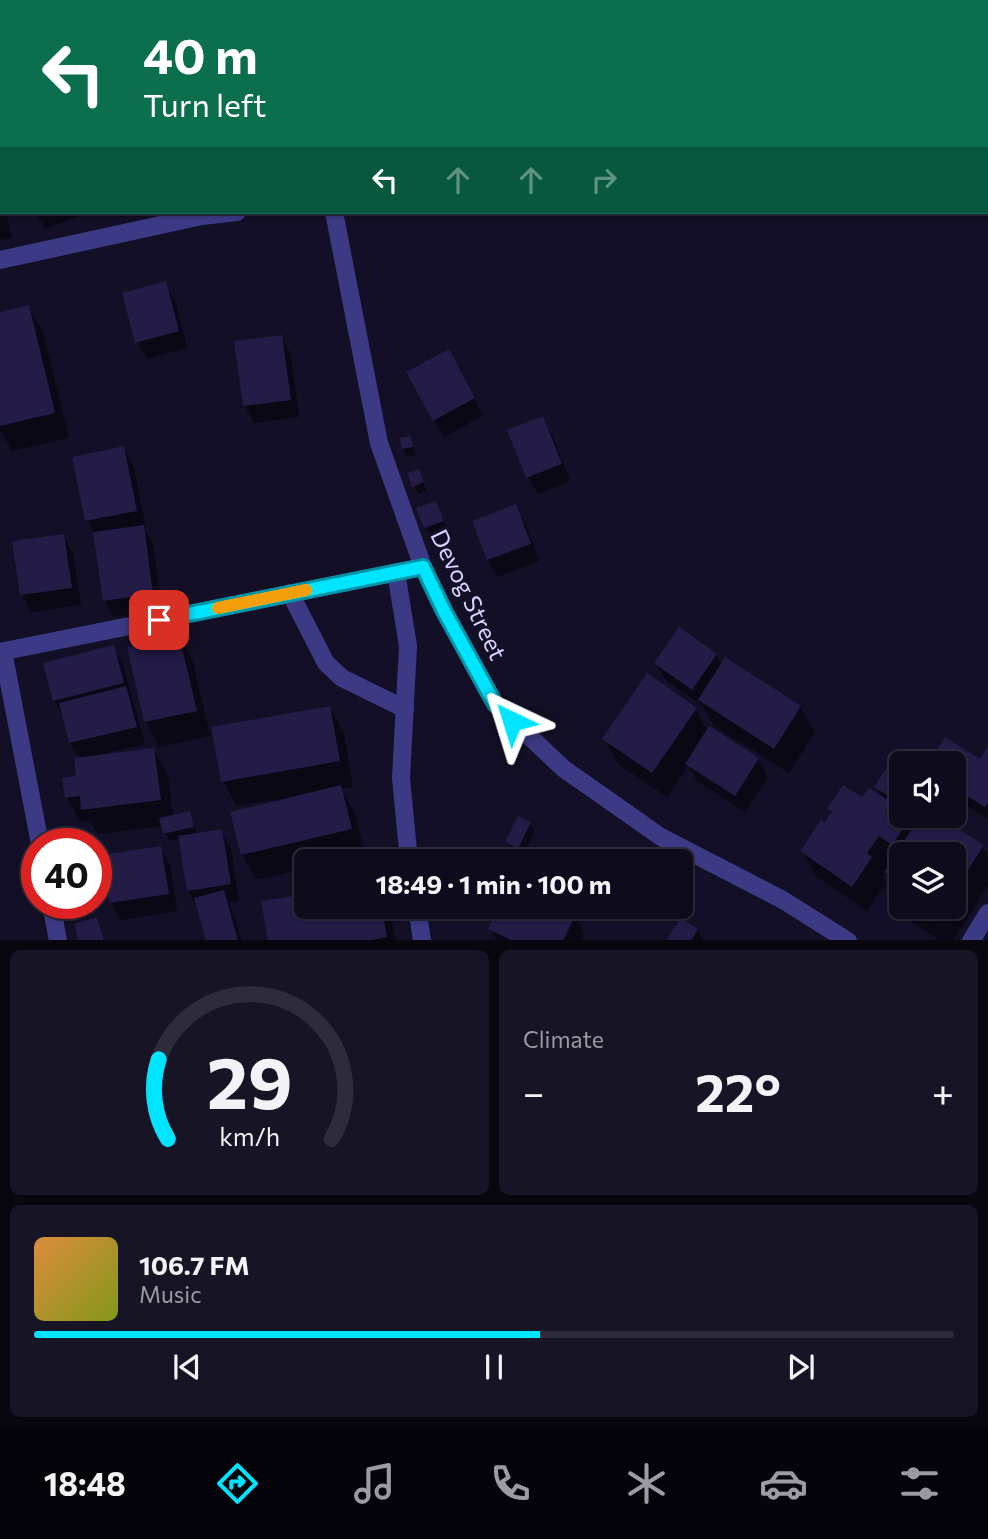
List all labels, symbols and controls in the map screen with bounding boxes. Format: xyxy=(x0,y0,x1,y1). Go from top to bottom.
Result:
text: 40 m xyxy=(143,24,258,84)
icon: left xyxy=(28,28,119,119)
text: Turn left xyxy=(143,84,267,124)
icon: left xyxy=(366,161,404,199)
icon: ahead xyxy=(439,161,477,199)
icon: ahead xyxy=(512,161,550,199)
icon: right xyxy=(585,161,623,199)
street label: Devog Street xyxy=(425,524,514,665)
pin xyxy=(129,590,189,650)
icon: arrive xyxy=(140,601,178,639)
position arrow xyxy=(475,684,549,758)
map controls xyxy=(889,751,966,919)
button: sound xyxy=(889,751,966,828)
speed limit sign: 40 xyxy=(21,828,112,919)
button: layers xyxy=(889,842,966,919)
text: 18:49 · 1 min · 100 m xyxy=(375,868,612,899)
text: Climate xyxy=(523,1025,604,1053)
text: 29 xyxy=(207,1035,292,1124)
text: 22° xyxy=(695,1059,781,1123)
text: − xyxy=(523,1068,545,1115)
text: + xyxy=(932,1068,954,1115)
text: km/h xyxy=(219,1120,280,1150)
text: 106.7 FM xyxy=(139,1249,250,1280)
text: Music xyxy=(139,1280,202,1308)
icon: previous xyxy=(168,1348,206,1386)
icon: pause xyxy=(475,1348,513,1386)
icon: next xyxy=(782,1348,820,1386)
icon: directions xyxy=(213,1459,262,1508)
icon: music xyxy=(350,1459,399,1508)
icon: phone xyxy=(486,1459,535,1508)
icon: climate xyxy=(622,1459,671,1508)
icon: car xyxy=(759,1459,808,1508)
icon: filters xyxy=(895,1459,944,1508)
text: 18:48 xyxy=(44,1463,126,1503)

